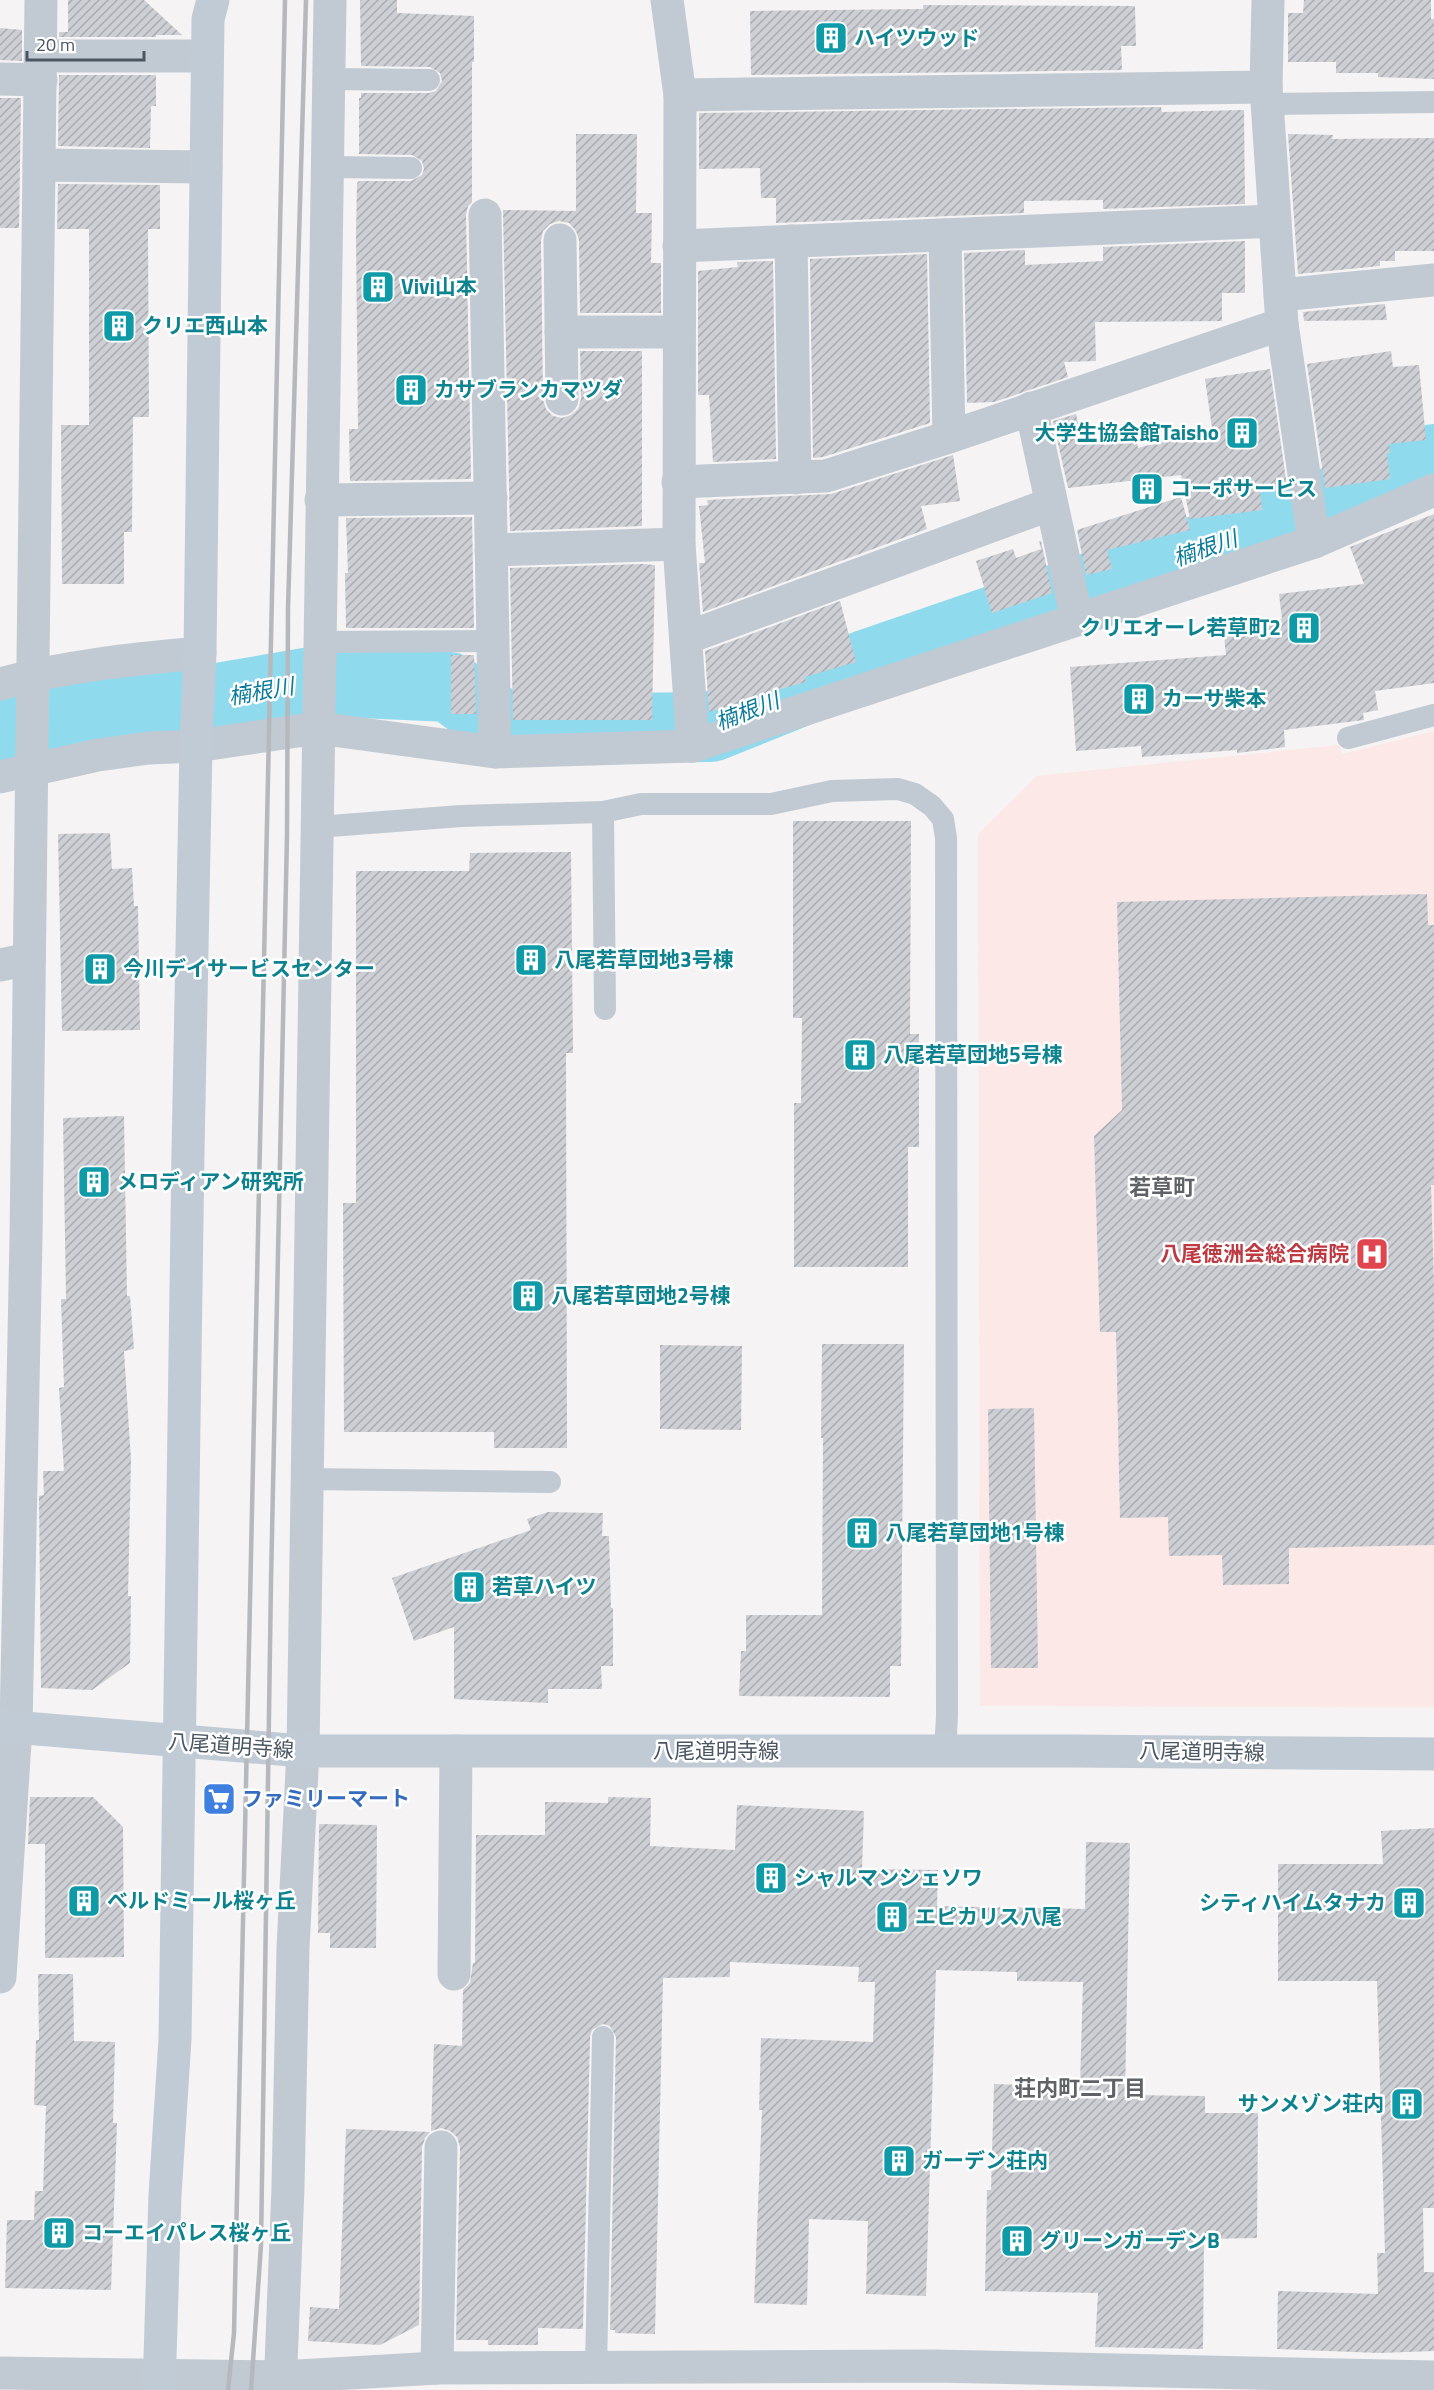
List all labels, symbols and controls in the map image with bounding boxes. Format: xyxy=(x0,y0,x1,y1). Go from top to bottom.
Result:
building icon: ハイツウッド xyxy=(813,20,849,56)
place label: ハイツウッド xyxy=(854,21,980,53)
scale bar xyxy=(27,24,144,62)
text: 20 m xyxy=(36,31,75,58)
building icon: Vivi山本 xyxy=(360,269,396,305)
place label: Vivi山本 xyxy=(401,270,477,302)
building icon: クリエ西山本 xyxy=(101,308,137,344)
place label: クリエ西山本 xyxy=(142,309,268,341)
building icon: カサブランカマツダ xyxy=(393,372,429,408)
place label: カサブランカマツダ xyxy=(434,373,623,405)
building icon: 大学生協会館Taisho xyxy=(1224,415,1260,451)
place label: 大学生協会館Taisho xyxy=(1035,416,1219,448)
building icon: コーポサービス xyxy=(1129,471,1165,507)
place label: コーポサービス xyxy=(1170,472,1317,504)
water label: 楠根川 xyxy=(1168,521,1244,575)
building icon: クリエオーレ若草町2 xyxy=(1286,610,1322,646)
place label: クリエオーレ若草町2 xyxy=(1080,611,1281,643)
water label: 楠根川 xyxy=(226,668,298,713)
building icon: カーサ柴本 xyxy=(1121,681,1157,717)
place label: カーサ柴本 xyxy=(1162,682,1267,714)
water label: 楠根川 xyxy=(710,683,786,739)
building icon: 八尾若草団地3号棟 xyxy=(513,942,549,978)
place label: 八尾若草団地3号棟 xyxy=(554,943,734,975)
building icon: 今川デイサービスセンター xyxy=(82,951,118,987)
place label: 今川デイサービスセンター xyxy=(123,952,375,984)
building icon: 八尾若草団地5号棟 xyxy=(842,1037,878,1073)
place label: 八尾若草団地5号棟 xyxy=(883,1038,1063,1070)
building icon: メロディアン研究所 xyxy=(76,1164,112,1200)
place label: メロディアン研究所 xyxy=(117,1165,304,1197)
district label: 若草町 xyxy=(1129,1170,1195,1204)
hospital icon: 八尾徳洲会総合病院 xyxy=(1354,1236,1390,1272)
place label: 八尾徳洲会総合病院 xyxy=(1160,1237,1349,1269)
building icon: 八尾若草団地2号棟 xyxy=(510,1278,546,1314)
place label: 八尾若草団地2号棟 xyxy=(551,1279,731,1311)
building icon: 八尾若草団地1号棟 xyxy=(844,1515,880,1551)
place label: 八尾若草団地1号棟 xyxy=(885,1516,1065,1548)
building icon: 若草ハイツ xyxy=(451,1569,487,1605)
place label: 若草ハイツ xyxy=(492,1570,597,1602)
street label: 八尾道明寺線 xyxy=(167,1725,295,1765)
street label: 八尾道明寺線 xyxy=(653,1734,779,1766)
street label: 八尾道明寺線 xyxy=(1139,1734,1265,1768)
supermarket icon: ファミリーマート xyxy=(201,1781,237,1817)
place label: ファミリーマート xyxy=(242,1782,410,1814)
building icon: シャルマンシェソワ xyxy=(753,1860,789,1896)
place label: シャルマンシェソワ xyxy=(794,1861,983,1893)
building icon: ベルドミール桜ヶ丘 xyxy=(66,1883,102,1919)
place label: ベルドミール桜ヶ丘 xyxy=(107,1884,296,1916)
building icon: シティハイムタナカ xyxy=(1391,1885,1427,1921)
place label: シティハイムタナカ xyxy=(1199,1886,1386,1918)
building icon: エピカリス八尾 xyxy=(874,1899,910,1935)
place label: エピカリス八尾 xyxy=(915,1900,1062,1932)
district label: 荘内町二丁目 xyxy=(1014,2071,1146,2105)
building icon: サンメゾン荘内 xyxy=(1389,2086,1425,2122)
place label: サンメゾン荘内 xyxy=(1238,2087,1384,2119)
building icon: ガーデン荘内 xyxy=(881,2143,917,2179)
place label: ガーデン荘内 xyxy=(922,2144,1048,2176)
building icon: コーエイパレス桜ヶ丘 xyxy=(41,2215,77,2251)
place label: コーエイパレス桜ヶ丘 xyxy=(82,2216,292,2248)
building icon: グリーンガーデンB xyxy=(999,2223,1035,2259)
place label: グリーンガーデンB xyxy=(1040,2224,1220,2256)

